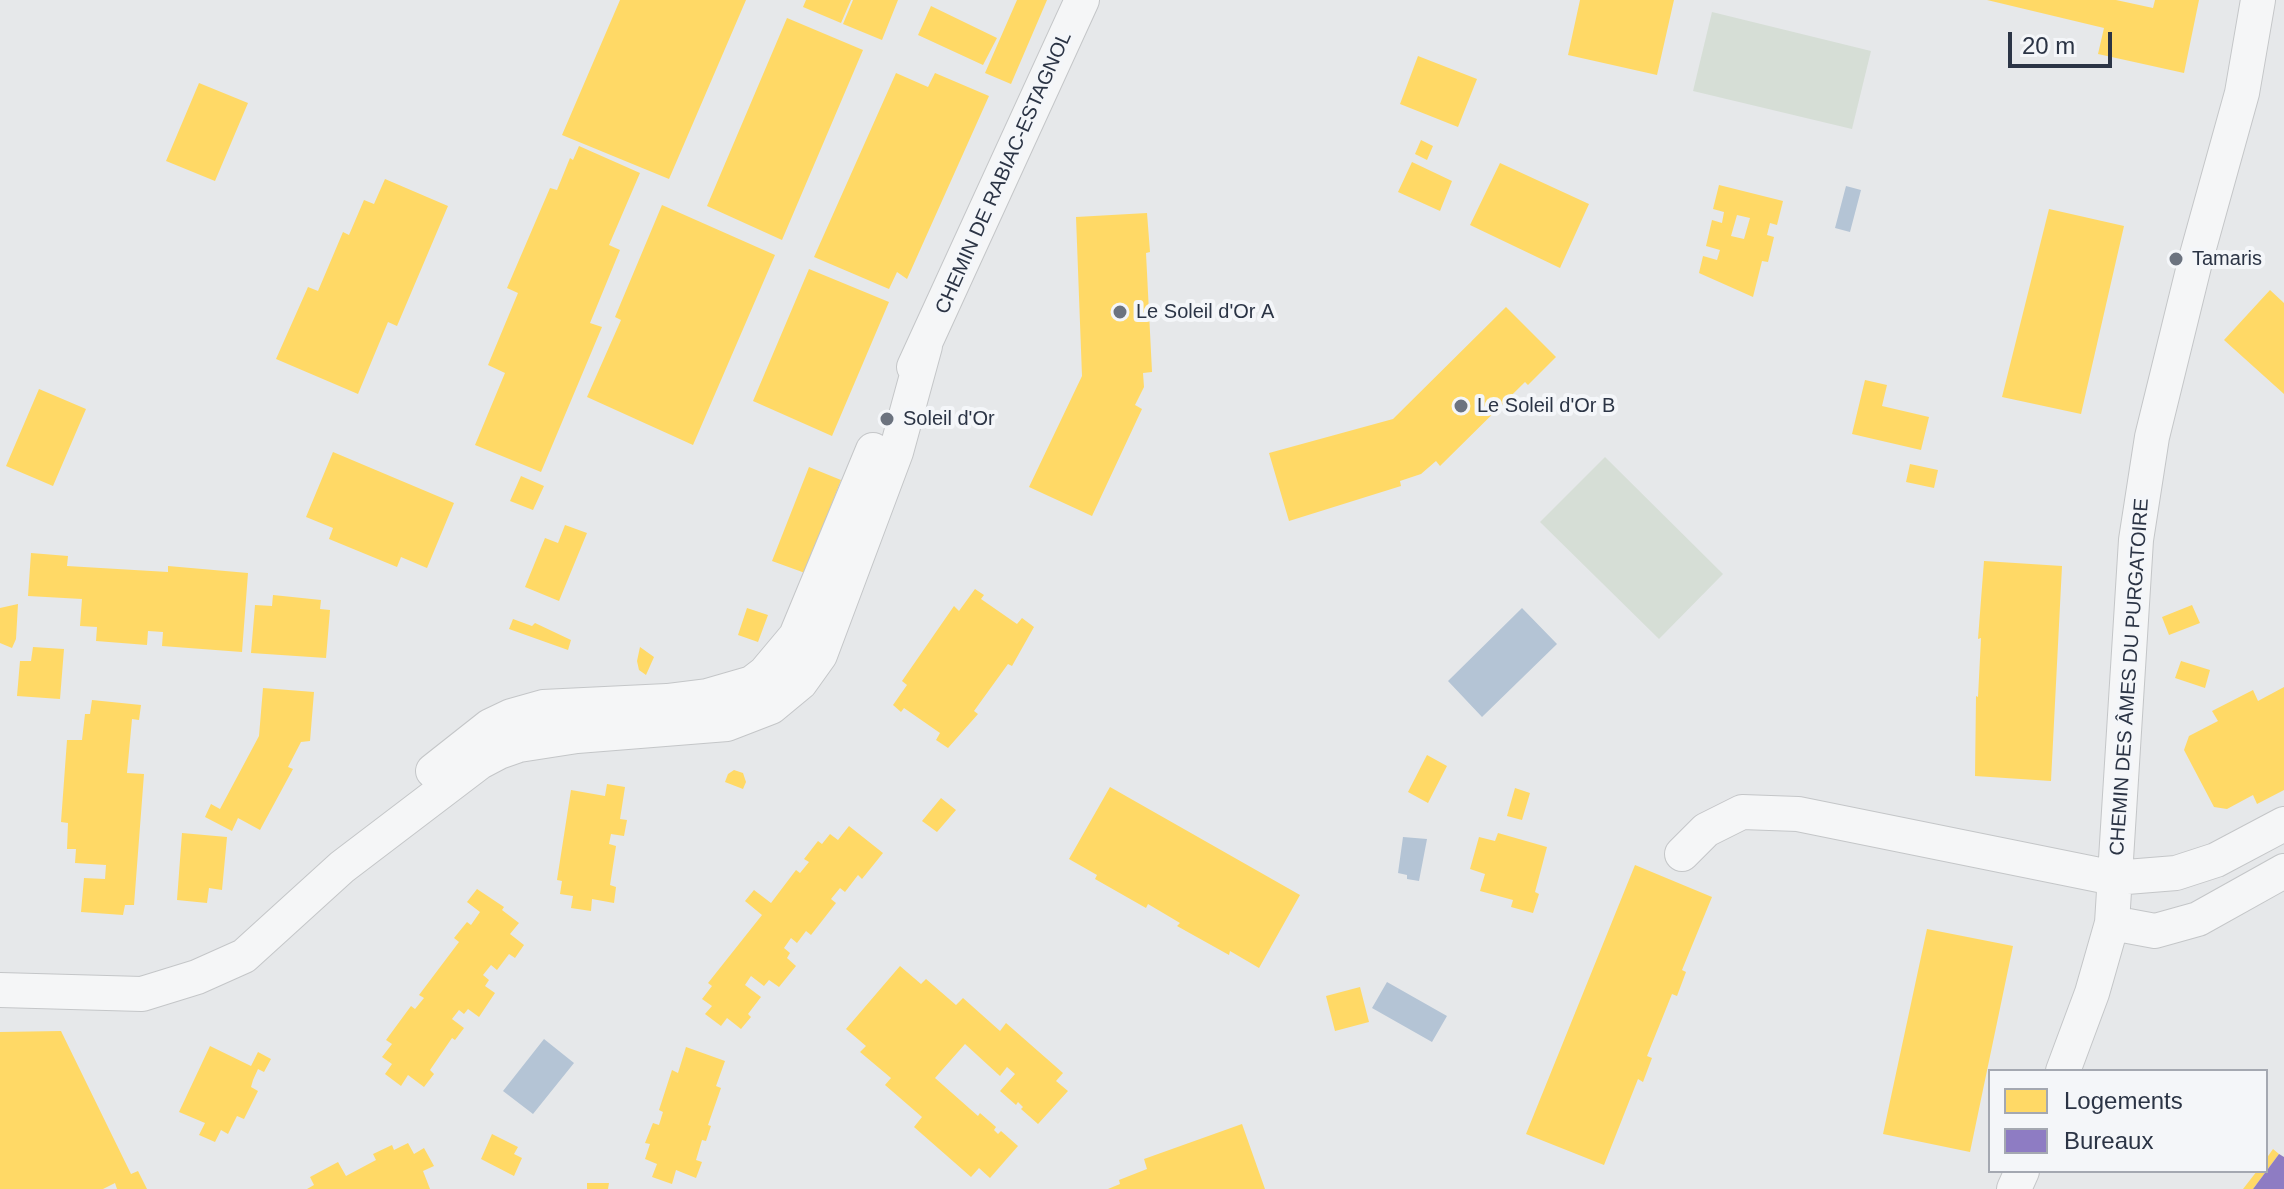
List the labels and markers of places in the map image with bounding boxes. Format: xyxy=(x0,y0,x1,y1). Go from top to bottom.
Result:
place label: Tamaris xyxy=(2192,247,2262,271)
marker: Tamaris xyxy=(2167,250,2185,268)
place label: Le Soleil d'Or A xyxy=(1136,300,1274,324)
marker: Le Soleil d'Or A xyxy=(1111,303,1129,321)
place label: Le Soleil d'Or B xyxy=(1477,394,1615,418)
marker: Le Soleil d'Or B xyxy=(1452,397,1470,415)
place label: Soleil d'Or xyxy=(903,407,995,431)
marker: Soleil d'Or xyxy=(878,410,896,428)

